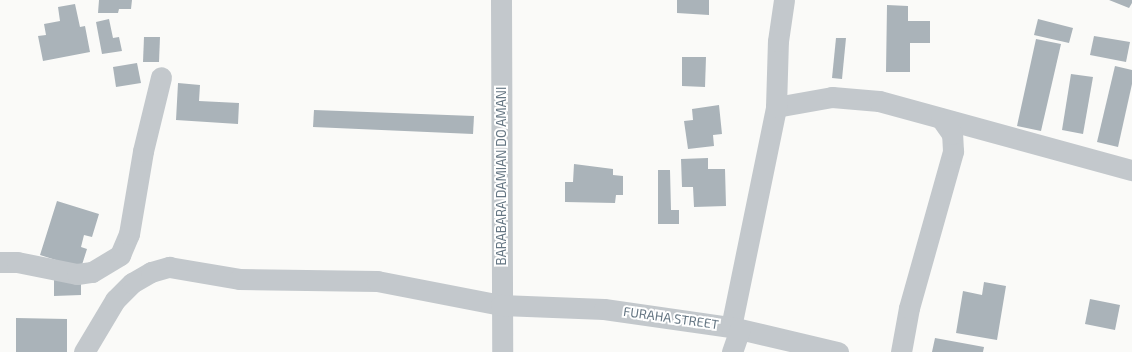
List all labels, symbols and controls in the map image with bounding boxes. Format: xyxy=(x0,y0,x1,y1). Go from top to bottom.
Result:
street label: BARABARA DAMIAN DO AMANI xyxy=(493,86,509,266)
street label: FURAHA STREET xyxy=(622,304,720,332)

